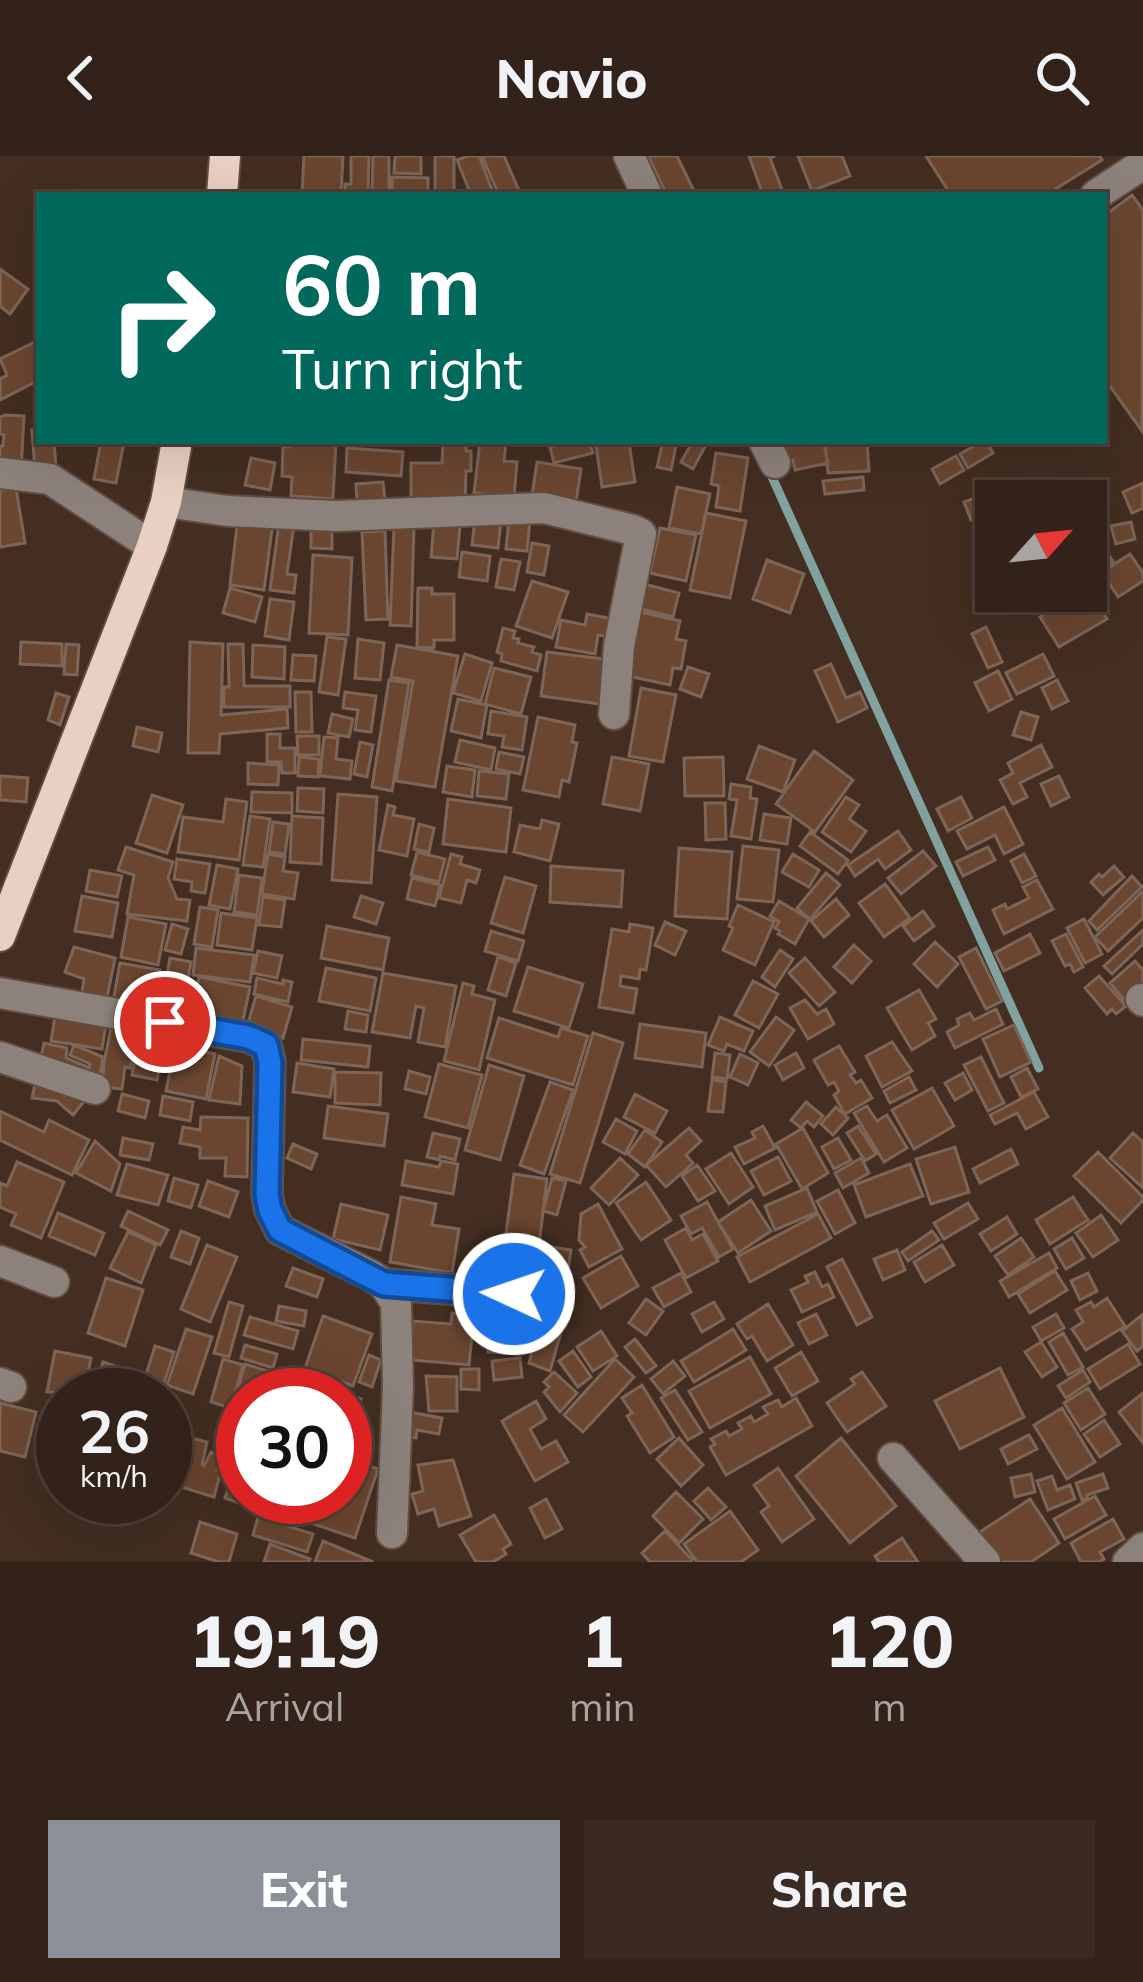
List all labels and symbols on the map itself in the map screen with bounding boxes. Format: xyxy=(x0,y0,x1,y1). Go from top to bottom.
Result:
north arrow xyxy=(975,480,1107,612)
pin xyxy=(114,971,216,1073)
position arrow xyxy=(451,1231,577,1357)
speed limit sign: 30 xyxy=(216,1368,372,1524)

